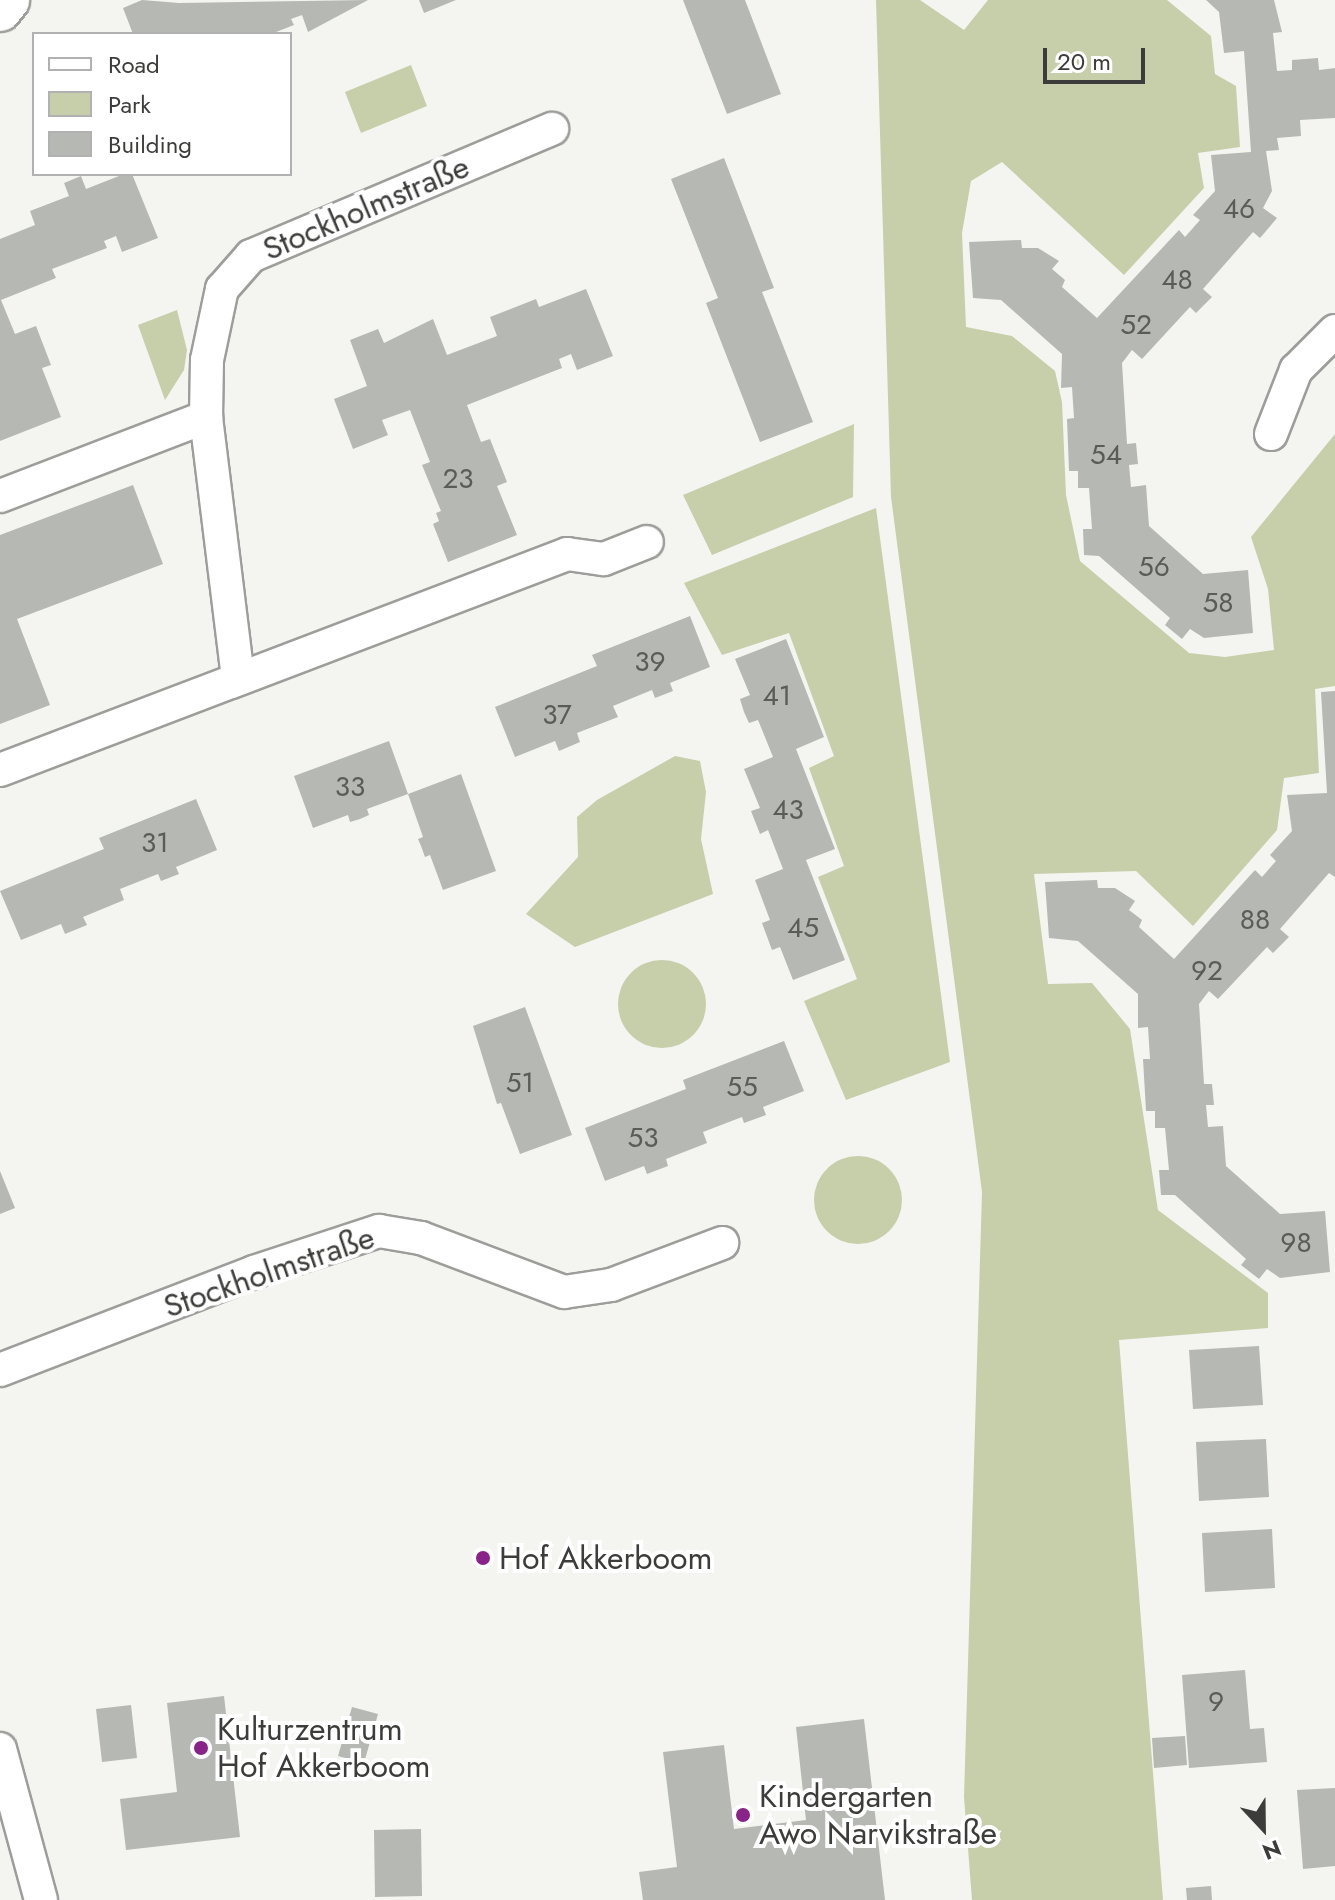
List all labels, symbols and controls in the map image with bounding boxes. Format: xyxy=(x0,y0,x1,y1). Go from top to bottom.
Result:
legend xyxy=(32,32,292,176)
scale bar xyxy=(1047,32,1149,82)
text: 20 m xyxy=(1057,44,1111,79)
text: Road xyxy=(108,47,160,82)
text: Park xyxy=(108,87,151,122)
text: Building xyxy=(108,127,192,162)
street label: Stockholmstraße xyxy=(257,147,475,269)
house number: 46 xyxy=(1223,192,1255,226)
house number: 48 xyxy=(1161,263,1193,297)
house number: 52 xyxy=(1120,308,1152,342)
house number: 54 xyxy=(1090,438,1122,472)
house number: 23 xyxy=(442,462,474,496)
house number: 56 xyxy=(1138,550,1170,584)
house number: 58 xyxy=(1202,586,1234,620)
house number: 39 xyxy=(634,645,666,679)
house number: 41 xyxy=(763,679,791,713)
house number: 37 xyxy=(542,698,572,732)
house number: 33 xyxy=(335,770,365,804)
house number: 43 xyxy=(772,793,804,827)
house number: 31 xyxy=(141,826,169,860)
house number: 88 xyxy=(1240,903,1270,937)
house number: 45 xyxy=(787,911,819,945)
house number: 92 xyxy=(1191,954,1223,988)
house number: 51 xyxy=(506,1066,534,1100)
house number: 55 xyxy=(726,1070,758,1104)
house number: 53 xyxy=(627,1121,659,1155)
street label: Stockholmstraße xyxy=(159,1218,379,1326)
house number: 98 xyxy=(1280,1226,1312,1260)
place label: Hof Akkerboom xyxy=(499,1539,713,1577)
marker: Hof Akkerboom xyxy=(474,1549,492,1567)
house number: 9 xyxy=(1208,1685,1224,1719)
place label: Kulturzentrum Hof Akkerboom xyxy=(217,1711,431,1786)
marker: Kulturzentrum Hof Akkerboom xyxy=(192,1739,210,1757)
place label: Kindergarten Awo Narvikstraße xyxy=(759,1778,997,1853)
north arrow xyxy=(1223,1788,1303,1868)
marker: Kindergarten Awo Narvikstraße xyxy=(734,1806,752,1824)
text: N xyxy=(1258,1832,1286,1868)

